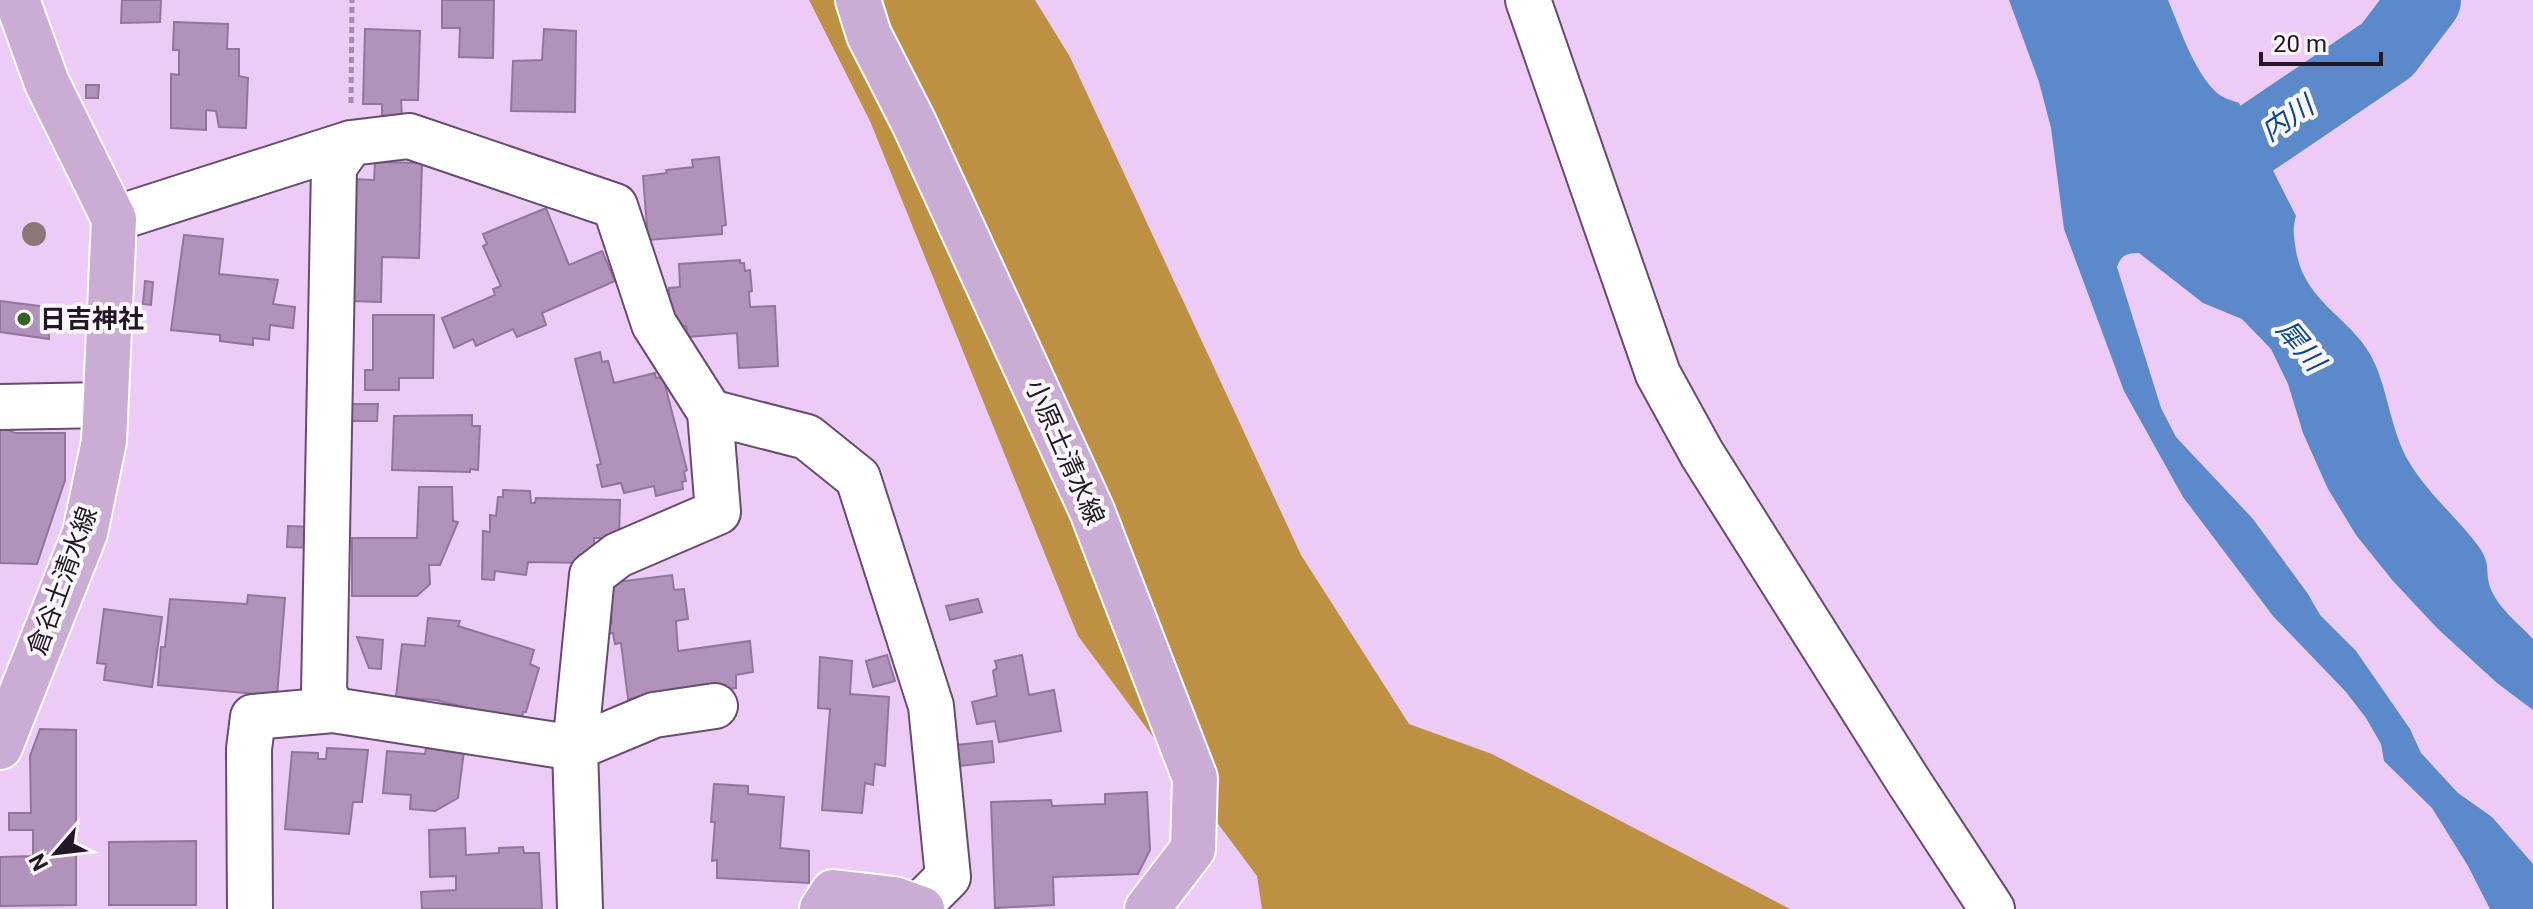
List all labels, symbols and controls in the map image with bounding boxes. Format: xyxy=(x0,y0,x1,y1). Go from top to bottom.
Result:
scale bar xyxy=(2261,16,2381,66)
text: 20 m xyxy=(2273,30,2327,58)
water label: 内川 xyxy=(2255,87,2322,148)
place label: 日吉神社 xyxy=(40,304,144,334)
marker: 日吉神社 xyxy=(15,310,33,328)
water label: 犀川 xyxy=(2270,313,2333,380)
street label: 小原土清水線 xyxy=(1020,375,1110,529)
street label: 倉谷土清水線 xyxy=(21,503,103,659)
north arrow xyxy=(16,813,96,893)
text: N xyxy=(24,849,53,875)

